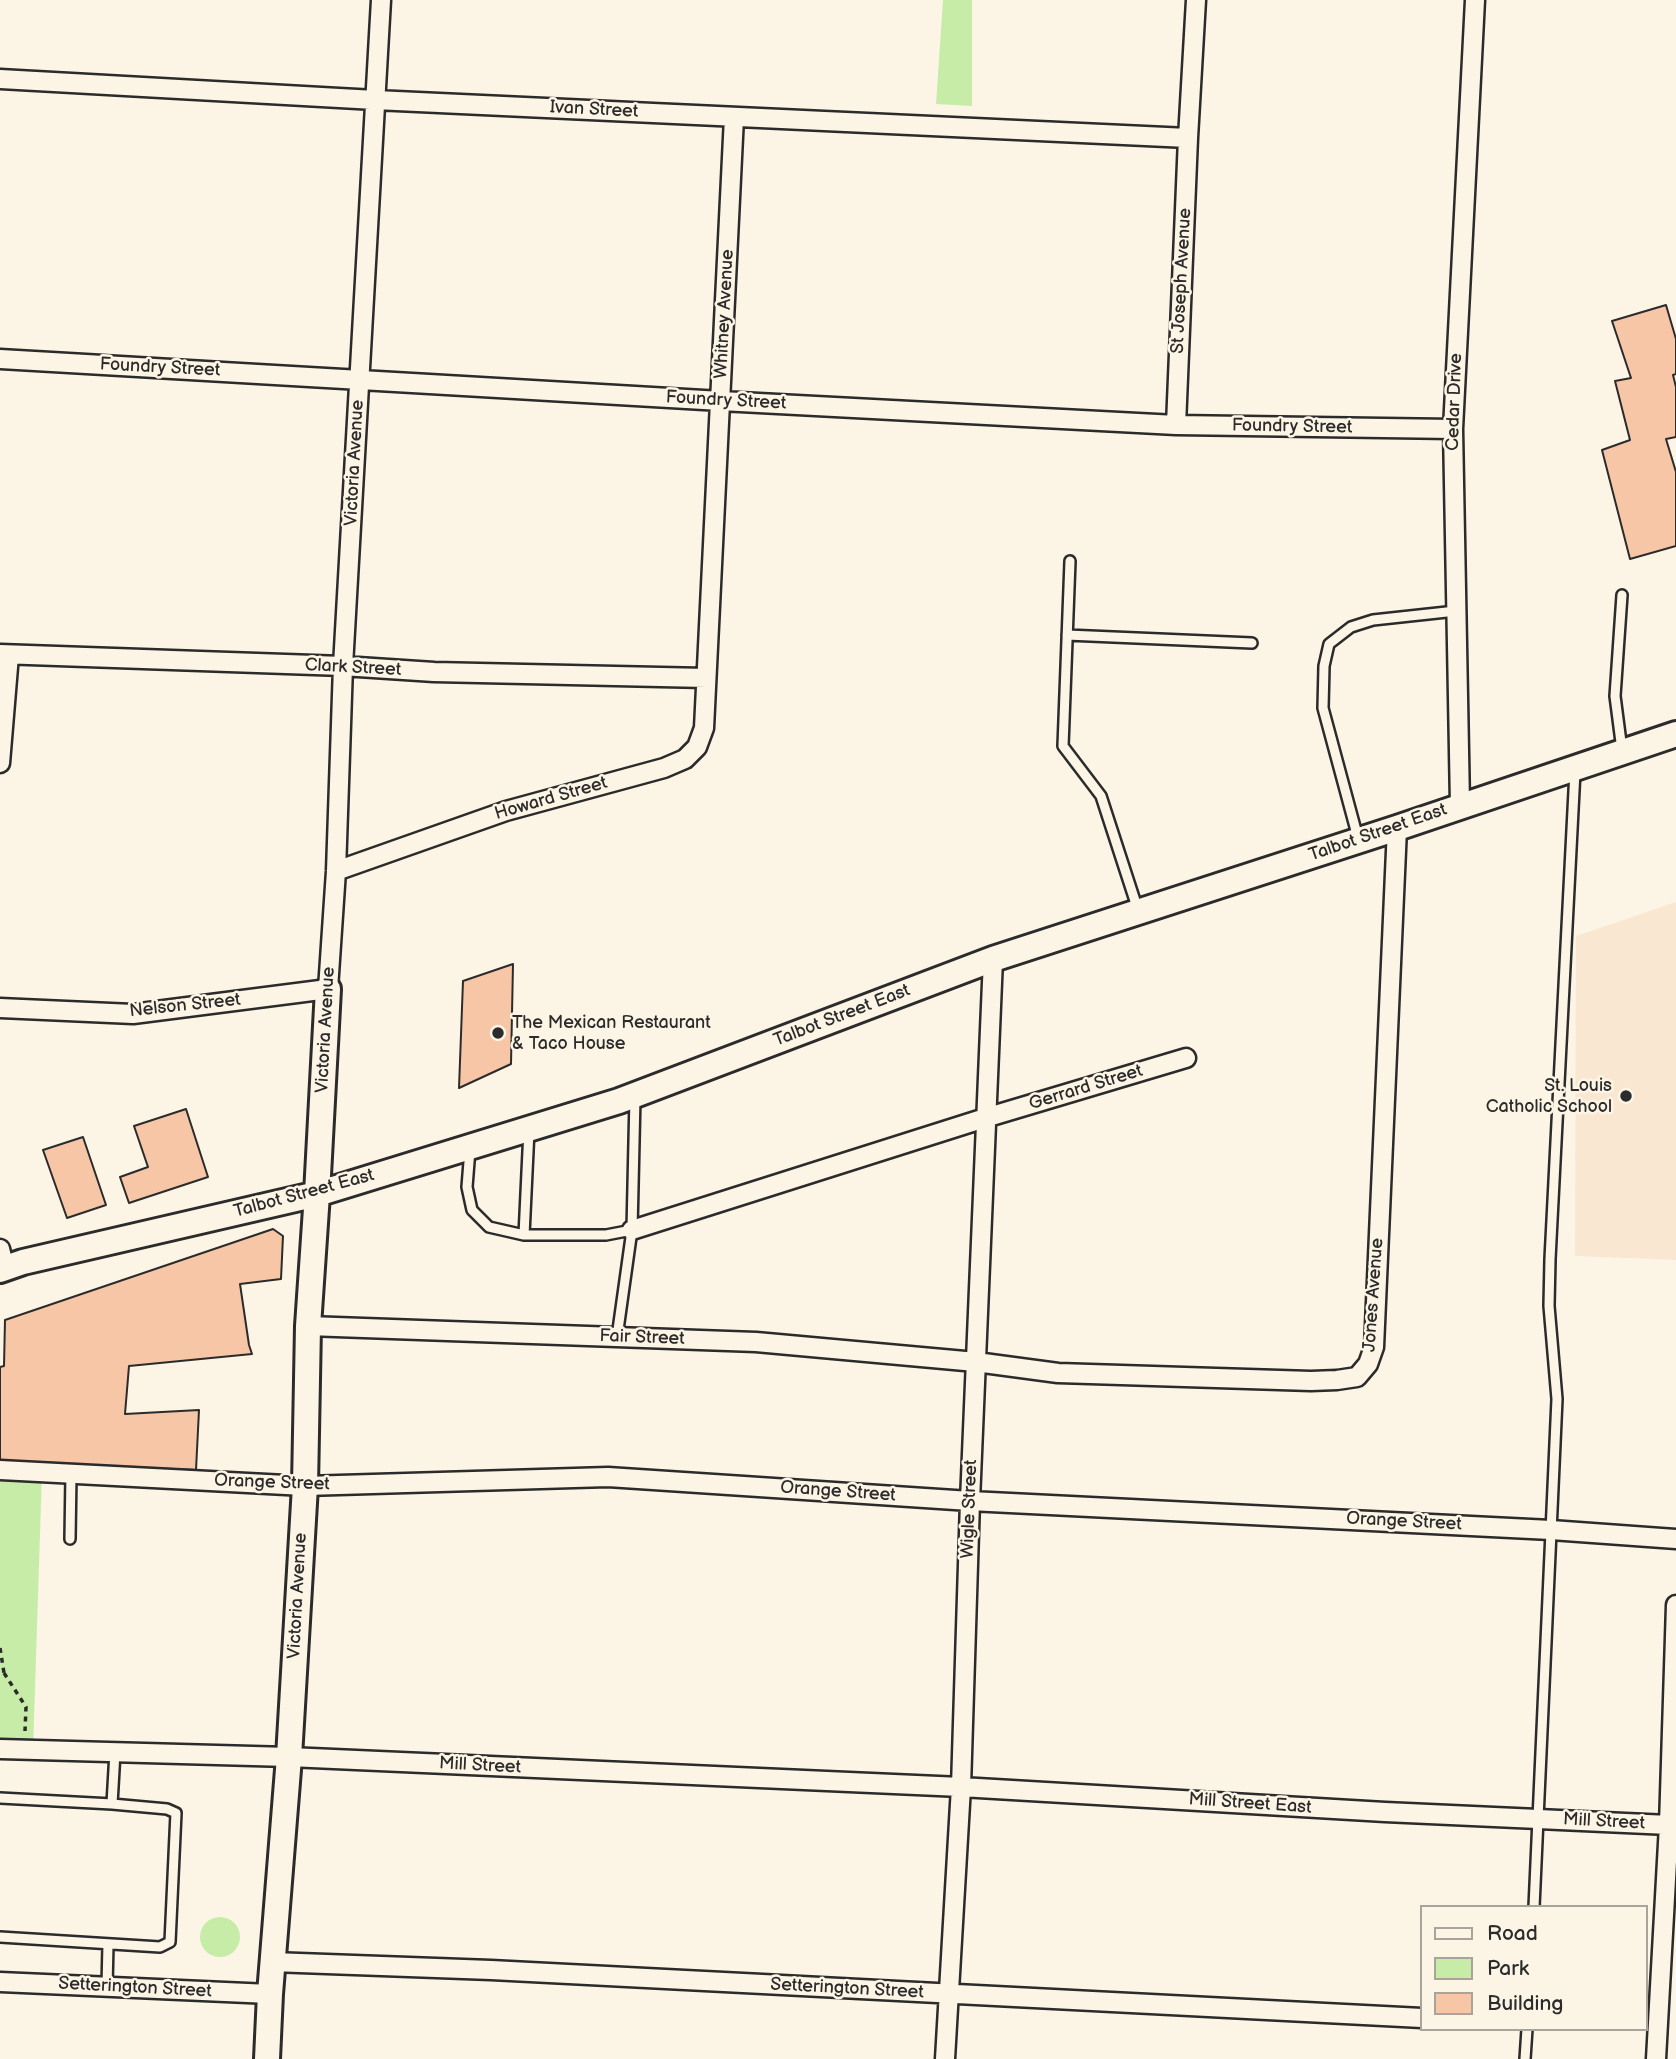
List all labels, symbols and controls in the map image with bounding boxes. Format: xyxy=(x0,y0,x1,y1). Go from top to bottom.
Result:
street label: Ivan Street xyxy=(549,97,639,123)
street label: St Joseph Avenue xyxy=(1167,208,1197,354)
street label: Whitney Avenue xyxy=(711,249,739,379)
street label: Cedar Drive xyxy=(1443,353,1467,451)
street label: Foundry Street xyxy=(99,354,221,382)
street label: Foundry Street xyxy=(665,387,787,415)
street label: Victoria Avenue xyxy=(341,399,369,527)
street label: Foundry Street xyxy=(1232,415,1352,439)
street label: Clark Street xyxy=(304,655,402,681)
street label: Howard Street xyxy=(492,773,610,825)
street label: Talbot Street East xyxy=(1306,799,1450,867)
street label: Victoria Avenue xyxy=(312,966,340,1094)
street label: Talbot Street East xyxy=(771,980,913,1052)
street label: Nelson Street xyxy=(128,989,242,1023)
place label: The Mexican Restaurant & Taco House xyxy=(512,1012,711,1054)
marker: The Mexican Restaurant & Taco House xyxy=(490,1025,506,1041)
street label: Gerrard Street xyxy=(1027,1060,1145,1116)
place label: St. Louis Catholic School xyxy=(1486,1075,1612,1118)
marker: St. Louis Catholic School xyxy=(1618,1088,1634,1104)
street label: Talbot Street East xyxy=(231,1165,377,1223)
street label: Jones Avenue xyxy=(1359,1237,1389,1353)
street label: Fair Street xyxy=(599,1326,685,1350)
street label: Wigle Street xyxy=(957,1459,983,1559)
street label: Orange Street xyxy=(214,1470,330,1496)
street label: Orange Street xyxy=(780,1477,896,1507)
street label: Orange Street xyxy=(1346,1508,1462,1536)
street label: Victoria Avenue xyxy=(284,1532,312,1660)
street label: Mill Street xyxy=(438,1753,522,1779)
street label: Mill Street East xyxy=(1188,1789,1312,1819)
street label: Mill Street xyxy=(1562,1809,1646,1835)
legend xyxy=(1420,1905,1648,2031)
text: Road xyxy=(1487,1921,1538,1946)
text: Park xyxy=(1487,1956,1529,1981)
street label: Setterington Street xyxy=(58,1973,212,2003)
street label: Setterington Street xyxy=(770,1974,924,2004)
text: Building xyxy=(1487,1991,1563,2016)

